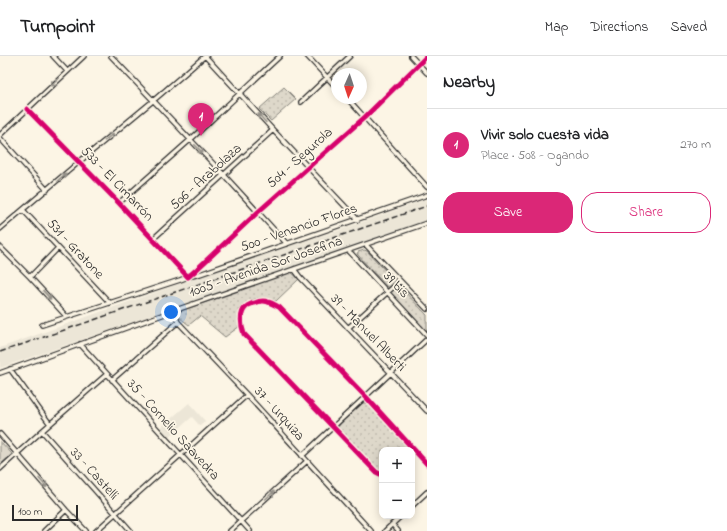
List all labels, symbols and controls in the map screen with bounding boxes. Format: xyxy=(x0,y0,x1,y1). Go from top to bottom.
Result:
text: Turnpoint xyxy=(20,14,95,41)
text: Map xyxy=(545,17,568,38)
text: Directions xyxy=(590,17,648,38)
text: Saved xyxy=(670,17,707,38)
north arrow xyxy=(331,68,367,104)
text: Nearby xyxy=(443,70,495,95)
one-way arrow xyxy=(50,78,60,87)
pin: 1 xyxy=(188,103,214,136)
one-way arrow xyxy=(258,113,267,123)
street label: 504 - Segurola xyxy=(262,123,338,194)
text: Vivir solo cuesta vida xyxy=(481,124,609,146)
one-way arrow xyxy=(104,133,115,142)
text: 1 xyxy=(454,135,458,154)
text: 270 m xyxy=(680,135,711,154)
street label: 506 - Arabolaza xyxy=(165,139,247,215)
street label: 533 - El Cimarrón xyxy=(76,142,159,226)
one-way arrow xyxy=(195,144,204,155)
text: Place · 508 - Ogando xyxy=(481,146,589,165)
one-way arrow xyxy=(56,172,67,181)
button: Save xyxy=(443,192,573,233)
button: Share xyxy=(581,192,711,233)
street label: 500 - Venancio Flores xyxy=(238,198,360,258)
street label: 531 - Gratone xyxy=(41,214,109,285)
street label: 1005 - Avenida Sor Josefina xyxy=(186,231,346,303)
street label: 39 bis xyxy=(378,267,414,303)
street label: 39 - Manuel Alberti xyxy=(325,289,411,377)
one-way arrow xyxy=(42,290,51,300)
your location xyxy=(161,302,181,322)
street label: 35 - Cornelio Saavedra xyxy=(122,375,224,485)
street label: 37 - Urquiza xyxy=(249,382,309,446)
street label: 33 - Castelli xyxy=(65,443,123,505)
map controls xyxy=(379,447,415,519)
button: + xyxy=(379,447,415,483)
one-way arrow xyxy=(38,477,47,488)
button: − xyxy=(379,483,415,519)
one-way arrow xyxy=(265,490,275,500)
scale bar xyxy=(12,503,78,522)
text: 100 m xyxy=(18,504,42,520)

